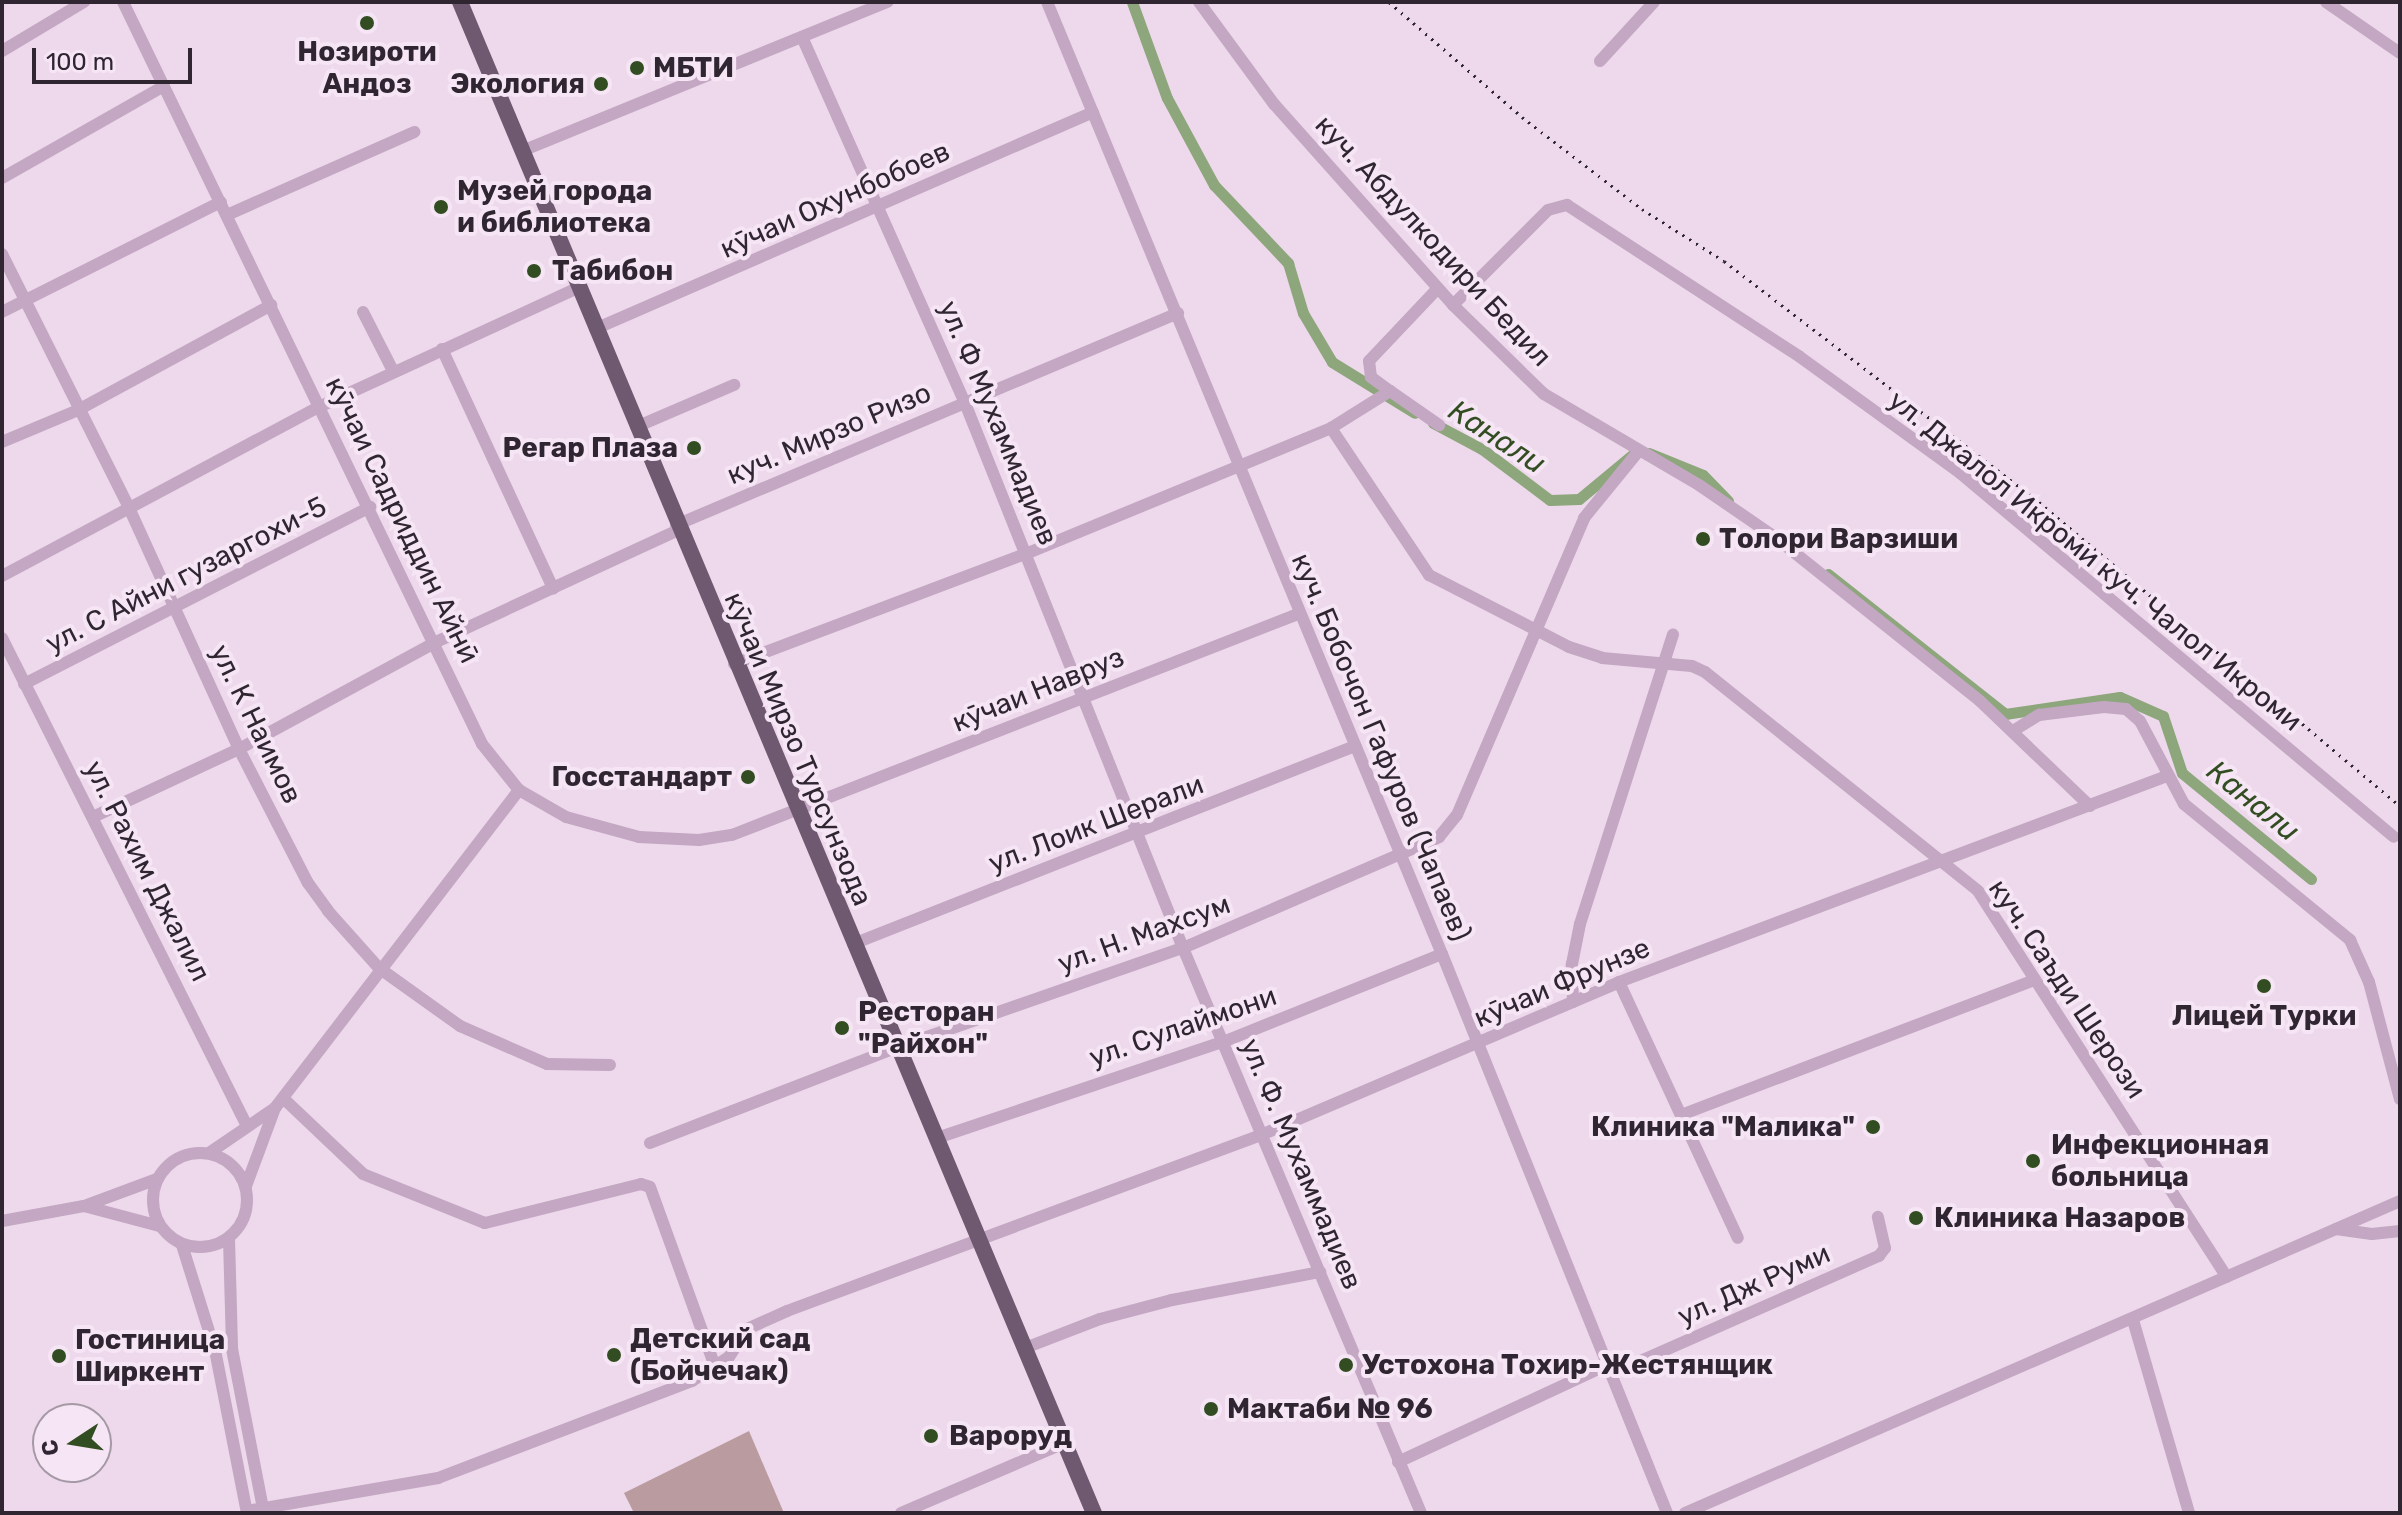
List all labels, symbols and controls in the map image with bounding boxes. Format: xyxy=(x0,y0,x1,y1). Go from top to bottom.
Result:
marker: Нозироти Андоз xyxy=(358,14,376,32)
scale bar xyxy=(36,32,196,82)
place label: Нозироти Андоз xyxy=(297,35,437,101)
text: 100 m xyxy=(46,48,114,76)
place label: МБТИ xyxy=(653,51,734,85)
marker: МБТИ xyxy=(628,59,646,77)
place label: Экология xyxy=(450,67,585,101)
marker: Экология xyxy=(592,75,610,93)
street label: куч. Абдулкодири Бедил xyxy=(1308,109,1558,373)
street label: кӯчаи Охунбобоев xyxy=(715,134,955,266)
place label: Музей города и библиотека xyxy=(457,174,652,240)
marker: Музей города и библиотека xyxy=(432,198,450,216)
place label: Табибон xyxy=(552,254,673,288)
marker: Табибон xyxy=(523,260,545,282)
street label: ул. Ф Мухаммадиев xyxy=(931,296,1065,550)
street label: кӯчаи Садриддин Айнӣ xyxy=(318,371,486,669)
street label: куч. Мирзо Ризо xyxy=(722,376,936,492)
street label: ул. Джалол Икроми куч. Чалол Икроми xyxy=(1881,384,2309,738)
water label: Канали xyxy=(1442,392,1552,482)
place label: Регар Плаза xyxy=(502,431,678,465)
marker: Регар Плаза xyxy=(685,439,703,457)
street label: ул. С Айни гузаргохи-5 xyxy=(40,490,332,660)
place label: Толори Варзиши xyxy=(1719,522,1958,556)
marker: Толори Варзиши xyxy=(1694,530,1712,548)
street label: куч. Бобочон Гафуров (Чапаев) xyxy=(1284,548,1478,946)
street label: кӯчаи Мирзо Турсунзода xyxy=(717,587,879,911)
street label: ул. К Наимов xyxy=(203,639,309,809)
street label: кӯчаи Навруз xyxy=(947,640,1129,740)
water label: Канали xyxy=(2200,753,2306,849)
street label: ул. Рахим Джалил xyxy=(77,755,217,987)
place label: Госстандарт xyxy=(551,760,732,794)
marker: Госстандарт xyxy=(739,768,757,786)
street label: ул. Лоик Шерали xyxy=(984,768,1208,880)
street label: куч. Саъди Шерози xyxy=(1981,873,2153,1105)
street label: ул. Н. Махсум xyxy=(1053,887,1235,981)
street label: кӯчаи Фрунзе xyxy=(1469,931,1655,1035)
marker: Лицей Турки xyxy=(2255,977,2273,995)
street label: ул. Сулаймони xyxy=(1085,979,1281,1075)
place label: Ресторан "Райхон" xyxy=(858,995,995,1061)
place label: Лицей Турки xyxy=(2172,999,2356,1033)
marker: Ресторан "Райхон" xyxy=(833,1019,851,1037)
street label: ул. Ф. Мухаммадиев xyxy=(1233,1033,1369,1295)
place label: Клиника "Малика" xyxy=(1591,1110,1855,1144)
marker: Клиника "Малика" xyxy=(1862,1116,1884,1138)
place label: Инфекционная больница xyxy=(2051,1128,2269,1194)
marker: Инфекционная больница xyxy=(2022,1150,2044,1172)
place label: Клиника Назаров xyxy=(1934,1201,2185,1235)
marker: Клиника Назаров xyxy=(1905,1207,1927,1229)
street label: ул. Дж Руми xyxy=(1673,1236,1835,1334)
place label: Детский сад (Бойчечак) xyxy=(630,1322,810,1388)
place label: Гостиница Ширкент xyxy=(75,1323,225,1389)
marker: Детский сад (Бойчечак) xyxy=(605,1346,623,1364)
marker: Гостиница Ширкент xyxy=(50,1347,68,1365)
place label: Устохона Тохир-Жестянщик xyxy=(1362,1348,1773,1382)
marker: Устохона Тохир-Жестянщик xyxy=(1337,1356,1355,1374)
place label: Мактаби № 96 xyxy=(1227,1392,1433,1426)
marker: Мактаби № 96 xyxy=(1202,1400,1220,1418)
north arrow xyxy=(32,1403,112,1483)
place label: Вароруд xyxy=(949,1419,1072,1453)
marker: Вароруд xyxy=(920,1425,942,1447)
text: С xyxy=(35,1437,65,1458)

